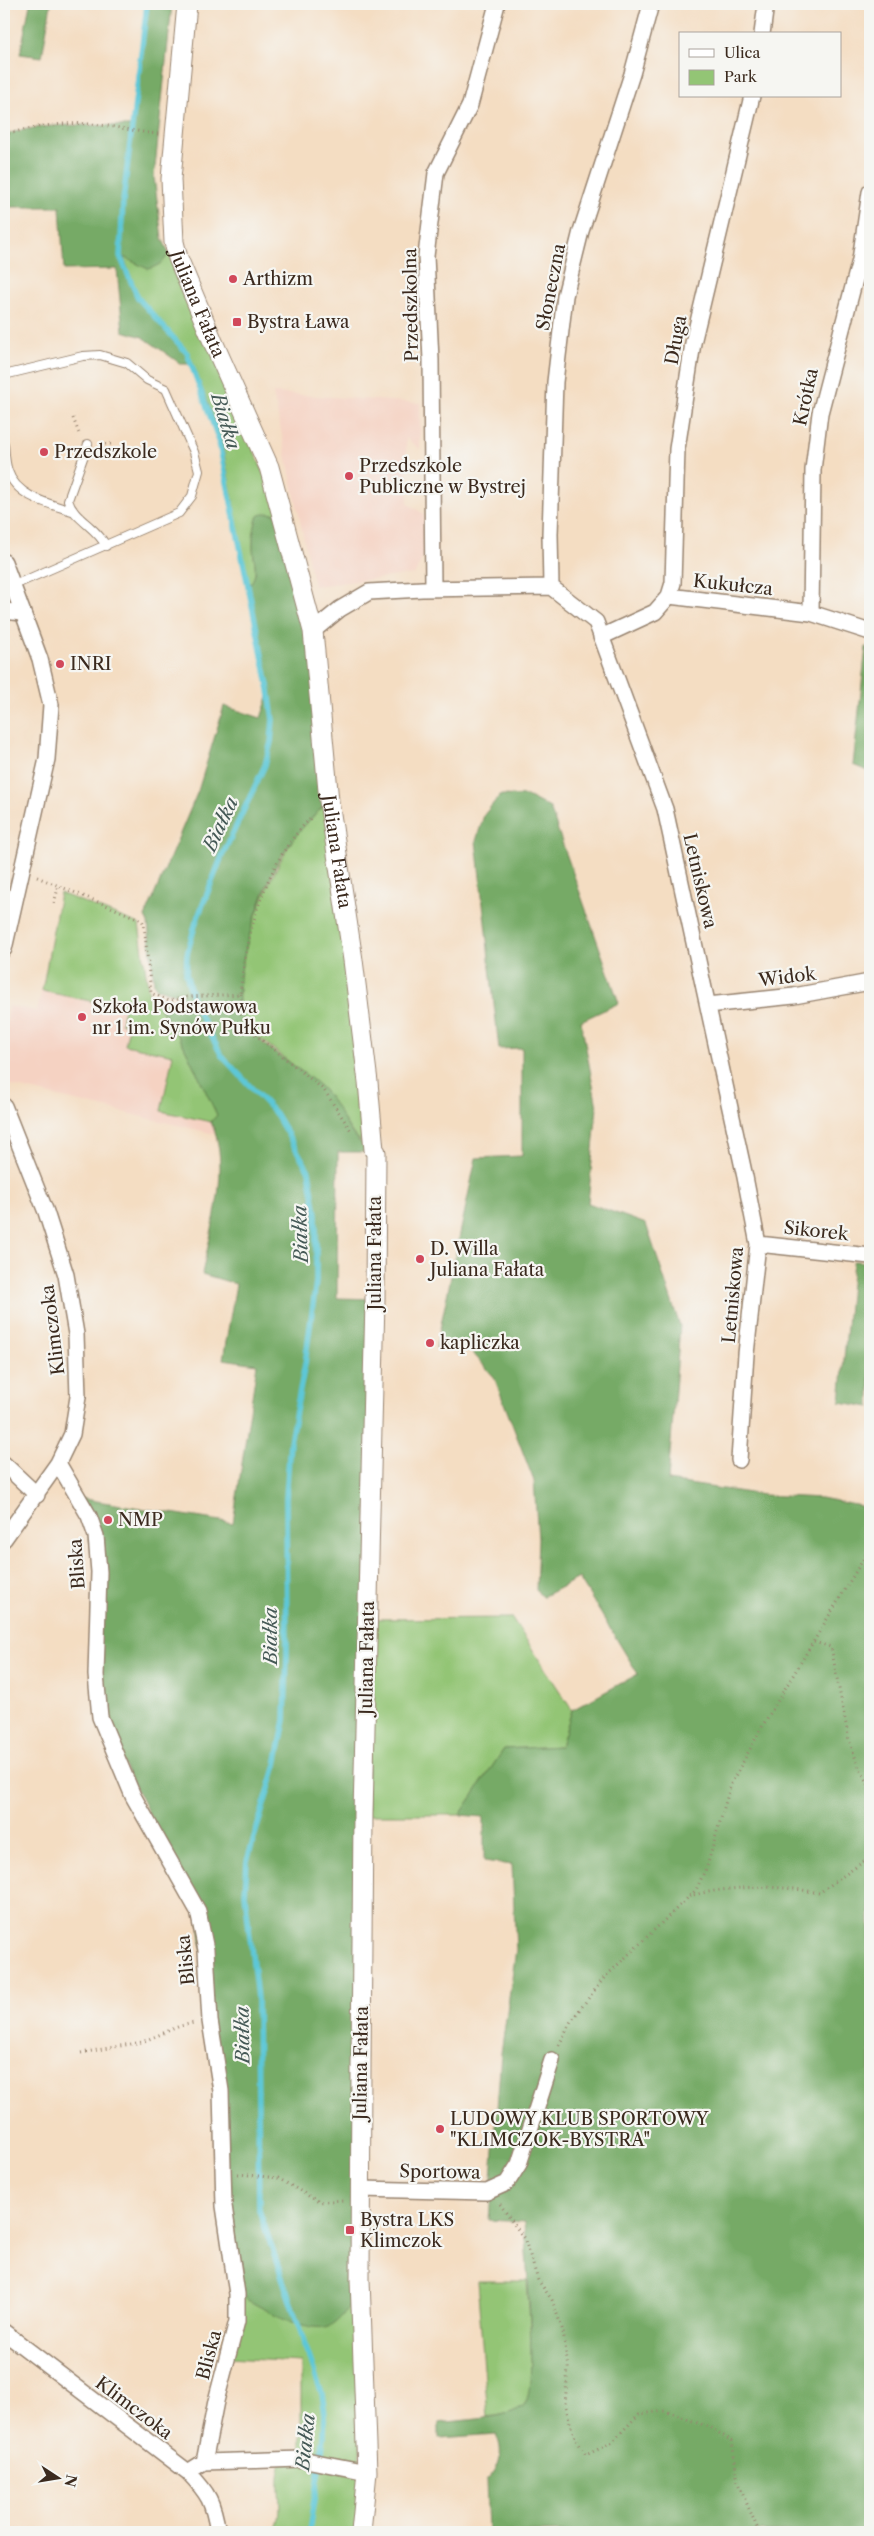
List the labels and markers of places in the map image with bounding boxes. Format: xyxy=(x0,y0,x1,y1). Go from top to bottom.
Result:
place label: Arthizm xyxy=(242,268,313,290)
marker: Arthizm xyxy=(227,273,239,285)
place label: Bystra Ława xyxy=(247,311,350,333)
marker: Bystra Ława xyxy=(231,316,243,328)
place label: Przedszkole xyxy=(54,441,157,463)
marker: Przedszkole xyxy=(38,446,50,458)
place label: Przedszkole Publiczne w Bystrej xyxy=(359,455,526,498)
marker: Przedszkole Publiczne w Bystrej xyxy=(343,470,355,482)
place label: INRI xyxy=(70,653,112,675)
marker: INRI xyxy=(54,658,66,670)
place label: Szkoła Podstawowa nr 1 im. Synów Pułku xyxy=(92,996,271,1039)
marker: Szkoła Podstawowa nr 1 im. Synów Pułku xyxy=(76,1011,88,1023)
place label: D. Willa Juliana Fałata xyxy=(427,1238,545,1281)
marker: D. Willa Juliana Fałata xyxy=(414,1253,426,1265)
place label: kapliczka xyxy=(440,1332,520,1354)
marker: kapliczka xyxy=(424,1337,436,1349)
place label: NMP xyxy=(118,1509,163,1531)
marker: NMP xyxy=(102,1514,114,1526)
place label: LUDOWY KLUB SPORTOWY "KLIMCZOK-BYSTRA" xyxy=(450,2108,710,2151)
marker: LUDOWY KLUB SPORTOWY "KLIMCZOK-BYSTRA" xyxy=(434,2123,446,2135)
place label: Bystra LKS Klimczok xyxy=(360,2209,454,2252)
marker: Bystra LKS Klimczok xyxy=(344,2224,356,2236)

